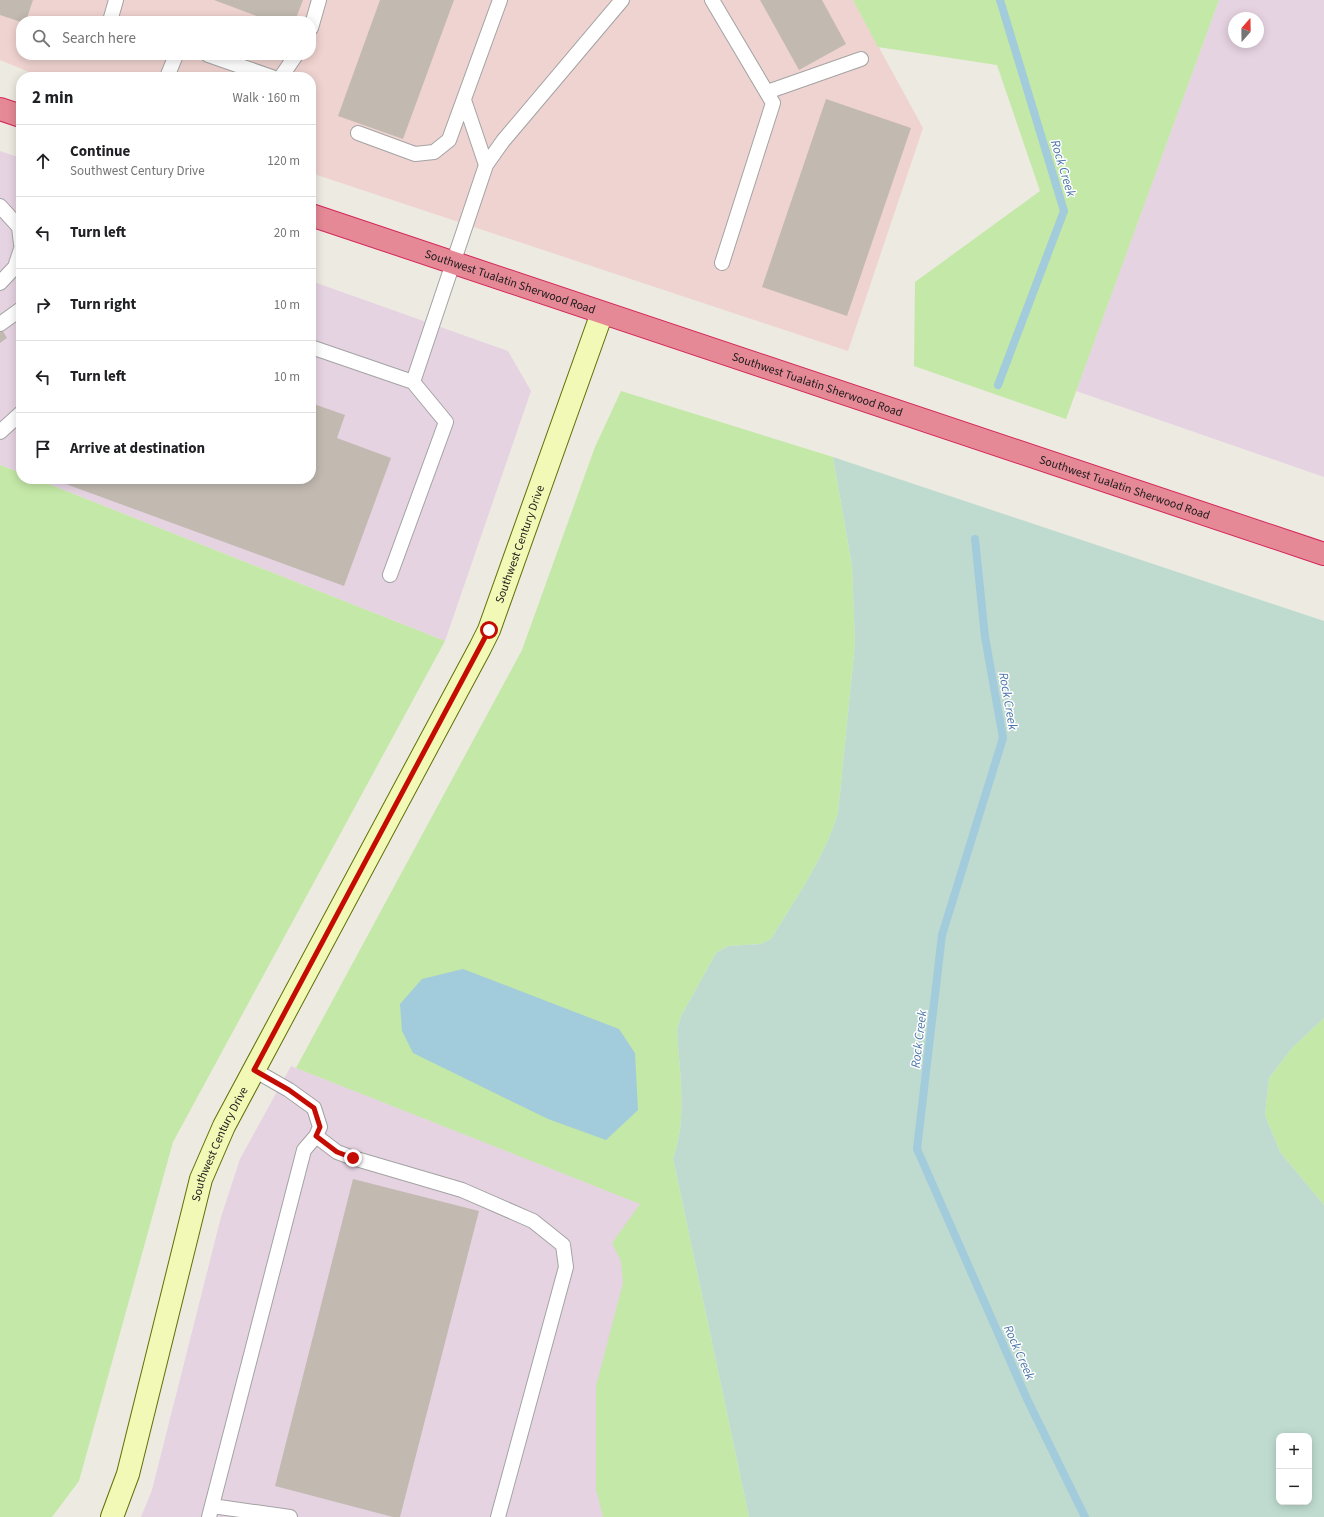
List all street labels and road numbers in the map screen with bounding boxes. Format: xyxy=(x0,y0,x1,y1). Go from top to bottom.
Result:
street label: Southwest Tualatin Sherwood Road xyxy=(422,246,598,319)
street label: Southwest Tualatin Sherwood Road xyxy=(730,348,905,421)
street label: Southwest Tualatin Sherwood Road xyxy=(1037,451,1212,524)
street label: Southwest Century Drive xyxy=(491,483,549,606)
street label: Southwest Century Drive xyxy=(188,1084,253,1203)

